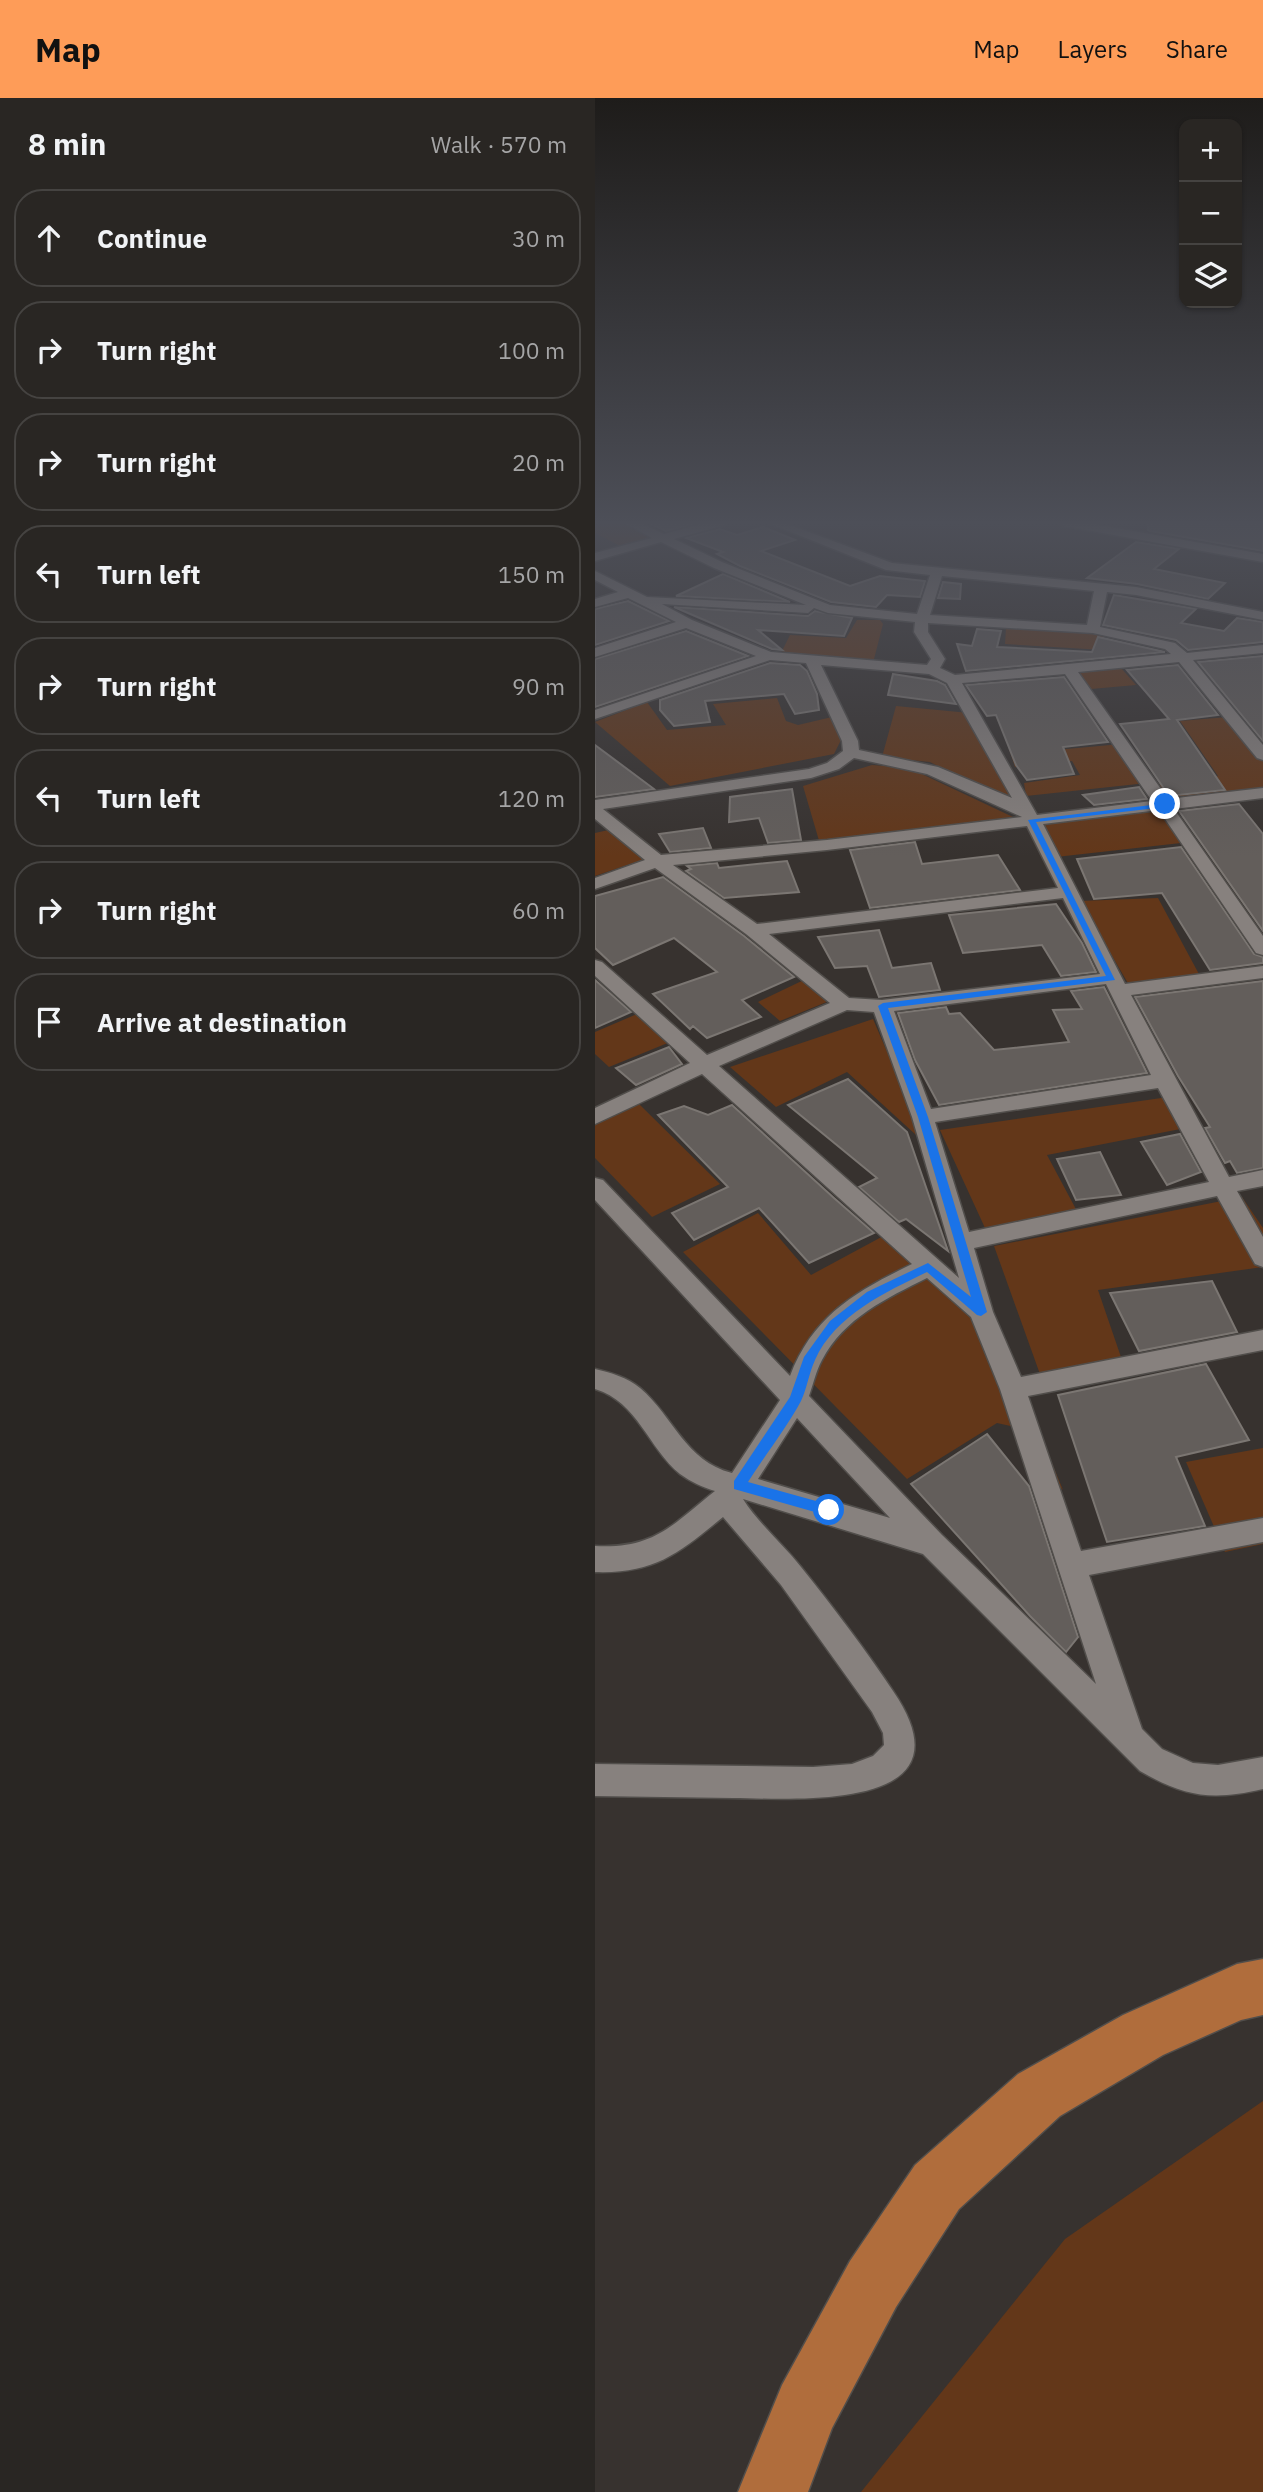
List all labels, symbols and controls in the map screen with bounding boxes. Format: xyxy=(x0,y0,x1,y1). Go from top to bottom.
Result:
text: Map xyxy=(35,28,101,71)
text: Map xyxy=(973,33,1020,65)
text: Layers xyxy=(1058,33,1128,65)
text: Share xyxy=(1166,33,1228,65)
map controls xyxy=(1179,119,1242,308)
button: + xyxy=(1179,119,1242,182)
text: 8 min xyxy=(28,124,106,163)
text: Walk · 570 m xyxy=(431,129,567,159)
button: − xyxy=(1179,182,1242,245)
icon: ahead xyxy=(30,219,68,257)
text: Continue xyxy=(97,221,207,255)
text: 30 m xyxy=(512,223,565,253)
button: layers xyxy=(1179,245,1242,308)
icon: right xyxy=(30,331,68,369)
text: Turn right xyxy=(97,333,216,367)
text: 100 m xyxy=(498,335,565,365)
icon: right xyxy=(30,443,68,481)
text: Turn right xyxy=(97,445,216,479)
text: 20 m xyxy=(512,447,565,477)
icon: left xyxy=(30,555,68,593)
text: Turn left xyxy=(97,557,200,591)
text: 150 m xyxy=(498,559,565,589)
icon: right xyxy=(30,667,68,705)
text: Turn right xyxy=(97,669,216,703)
text: 90 m xyxy=(512,671,565,701)
icon: left xyxy=(30,779,68,817)
text: Turn left xyxy=(97,781,200,815)
text: 120 m xyxy=(498,783,565,813)
route end xyxy=(1149,788,1180,819)
icon: right xyxy=(30,891,68,929)
text: Turn right xyxy=(97,893,216,927)
text: 60 m xyxy=(512,895,565,925)
icon: arrive xyxy=(30,1003,68,1041)
text: Arrive at destination xyxy=(97,1005,347,1039)
route start xyxy=(813,1494,844,1525)

